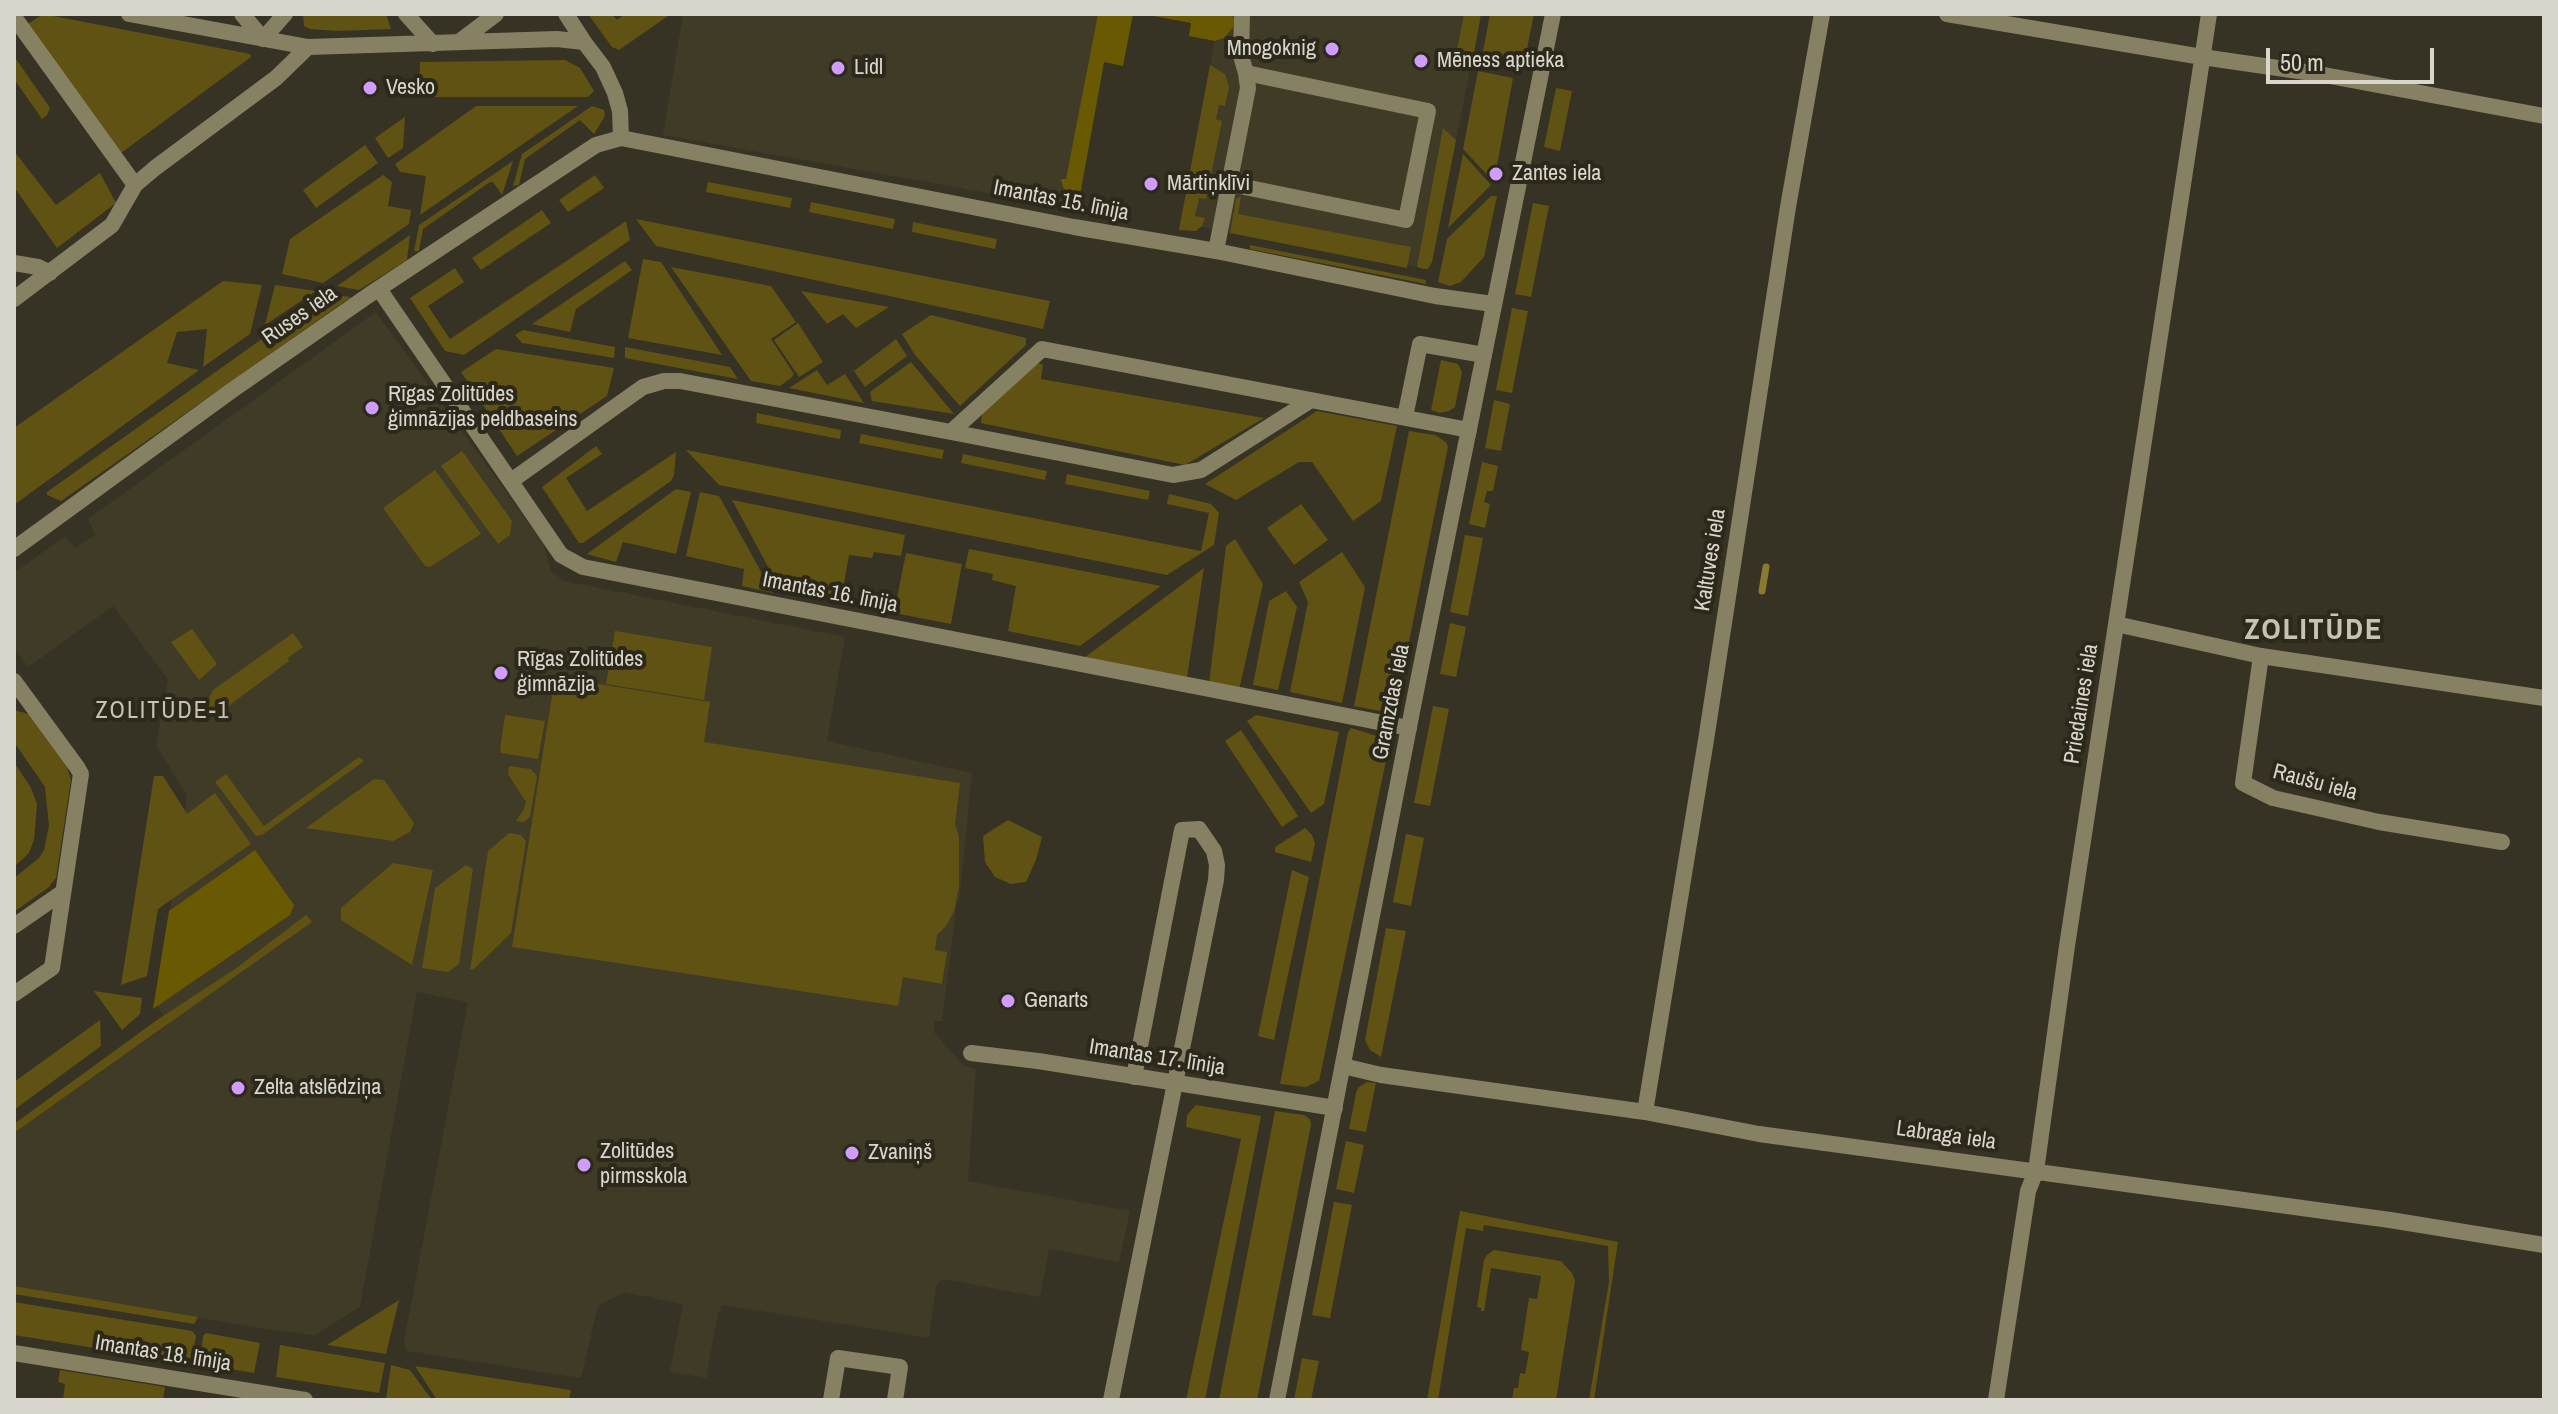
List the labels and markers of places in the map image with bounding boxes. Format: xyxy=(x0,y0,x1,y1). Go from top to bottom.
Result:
place label: Mnogoknig xyxy=(1227,36,1316,62)
marker: Mnogoknig xyxy=(1323,40,1341,58)
place label: Mēness aptieka xyxy=(1437,48,1564,74)
marker: Mēness aptieka xyxy=(1412,52,1430,70)
place label: Lidl xyxy=(854,55,883,81)
marker: Lidl xyxy=(829,59,847,77)
place label: Vesko xyxy=(386,75,435,101)
marker: Vesko xyxy=(361,79,379,97)
place label: Zantes iela xyxy=(1512,161,1601,187)
marker: Zantes iela xyxy=(1487,165,1505,183)
place label: Mārtiņklīvi xyxy=(1167,171,1250,197)
marker: Mārtiņklīvi xyxy=(1142,175,1160,193)
place label: Rīgas Zolitūdes ģimnāzijas peldbaseins xyxy=(388,382,578,434)
marker: Rīgas Zolitūdes ģimnāzijas peldbaseins xyxy=(363,399,381,417)
place label: Rīgas Zolitūdes ģimnāzija xyxy=(517,647,643,698)
marker: Rīgas Zolitūdes ģimnāzija xyxy=(492,664,510,682)
place label: Genarts xyxy=(1024,988,1088,1014)
marker: Genarts xyxy=(999,992,1017,1010)
place label: Zelta atslēdziņa xyxy=(254,1075,381,1101)
marker: Zelta atslēdziņa xyxy=(229,1079,247,1097)
place label: Zolitūdes pirmsskola xyxy=(600,1139,687,1190)
place label: Zvaniņš xyxy=(868,1140,932,1166)
marker: Zvaniņš xyxy=(843,1144,861,1162)
marker: Zolitūdes pirmsskola xyxy=(575,1156,593,1174)

